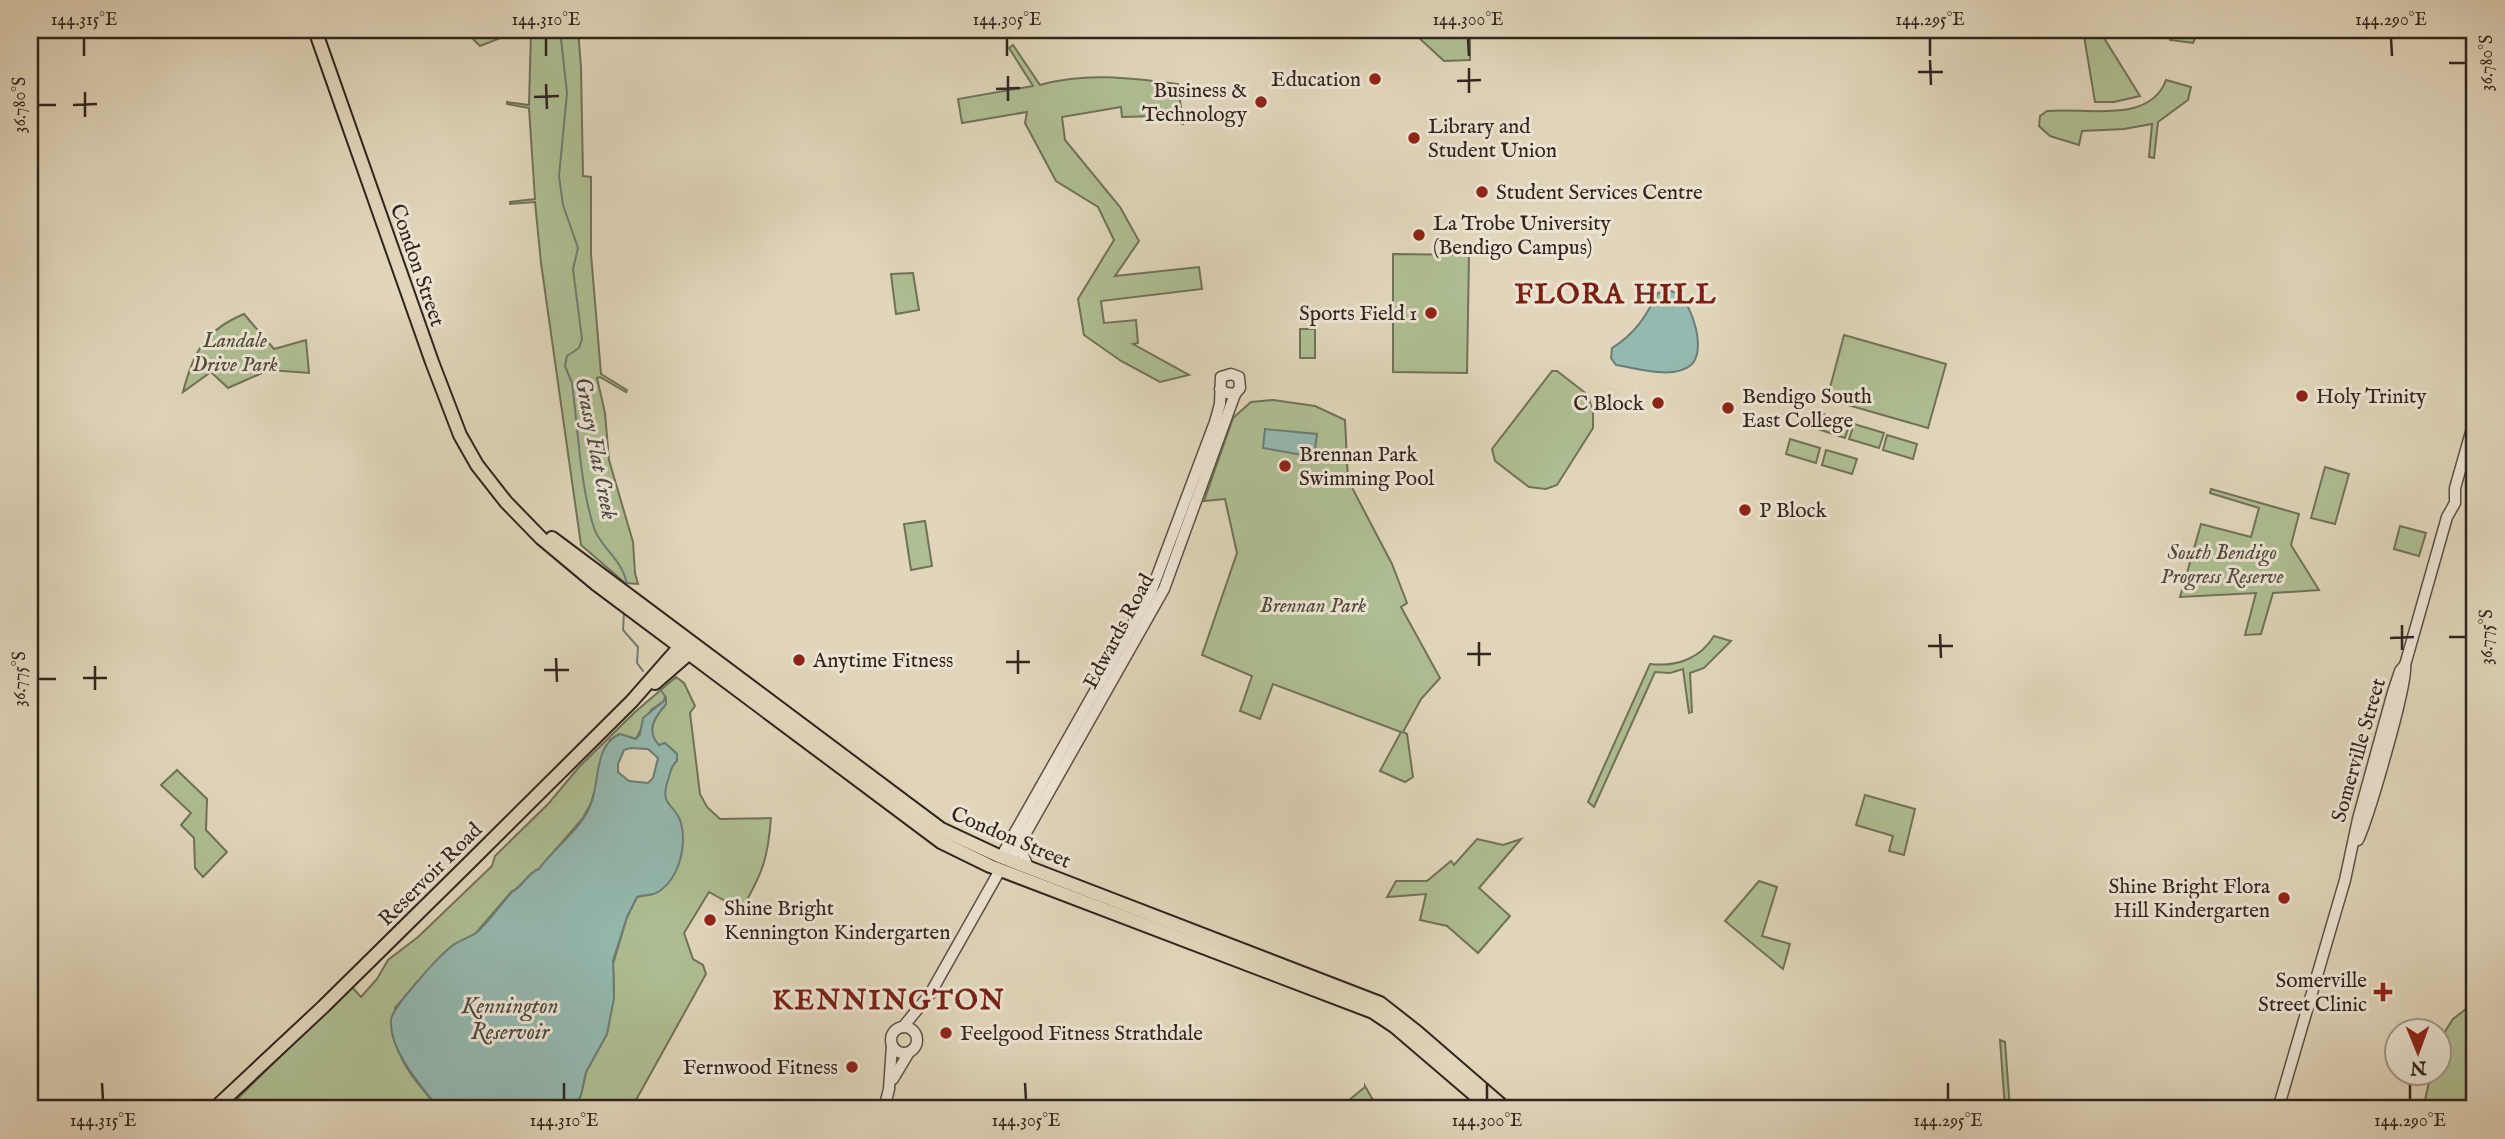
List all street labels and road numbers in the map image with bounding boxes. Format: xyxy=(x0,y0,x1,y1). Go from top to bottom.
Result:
street label: Condon Street xyxy=(383,201,450,330)
street label: Edwards Road xyxy=(1078,569,1161,694)
street label: Somerville Street xyxy=(2326,675,2393,825)
street label: Condon Street xyxy=(946,801,1075,876)
street label: Reservoir Road xyxy=(373,817,489,933)

